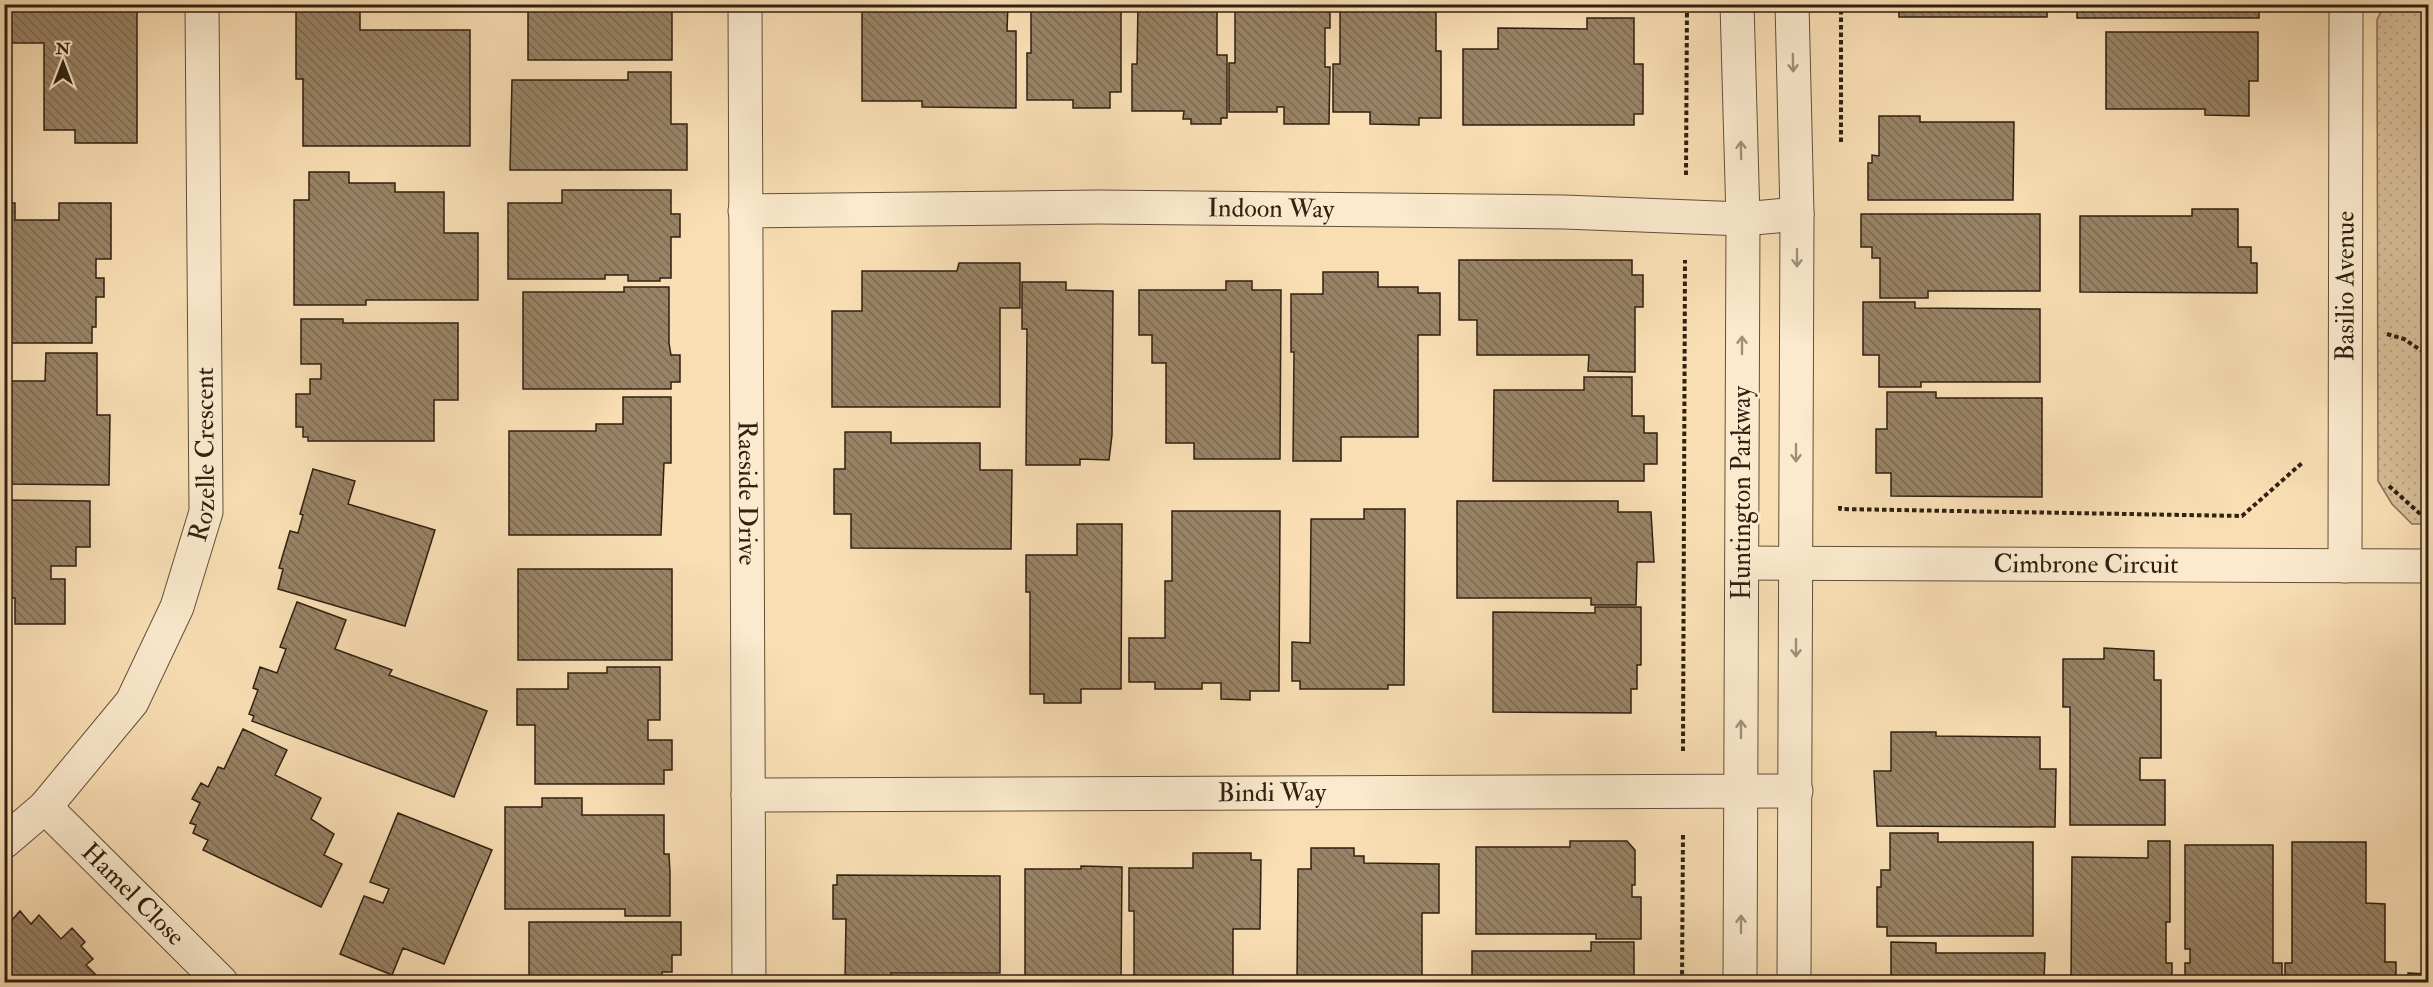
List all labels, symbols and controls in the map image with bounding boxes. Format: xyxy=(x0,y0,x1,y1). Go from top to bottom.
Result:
north arrow xyxy=(33,33,93,93)
text: N xyxy=(55,39,71,59)
one-way arrow xyxy=(1788,52,1799,72)
one-way arrow xyxy=(1735,141,1747,161)
street label: Indoon Way xyxy=(1207,192,1335,226)
street label: Basilio Avenue xyxy=(2329,211,2362,361)
one-way arrow xyxy=(1791,247,1803,267)
one-way arrow xyxy=(1736,336,1748,356)
street label: Rozelle Crescent xyxy=(182,367,222,546)
street label: Huntington Parkway xyxy=(1726,385,1758,600)
street label: Raeside Drive xyxy=(731,421,763,566)
one-way arrow xyxy=(1790,442,1802,462)
street label: Cimbrone Circuit xyxy=(1993,548,2179,581)
one-way arrow xyxy=(1790,637,1802,657)
one-way arrow xyxy=(1735,720,1747,740)
street label: Bindi Way xyxy=(1218,777,1327,809)
street label: Hamel Close xyxy=(74,836,191,953)
one-way arrow xyxy=(1735,915,1747,935)

